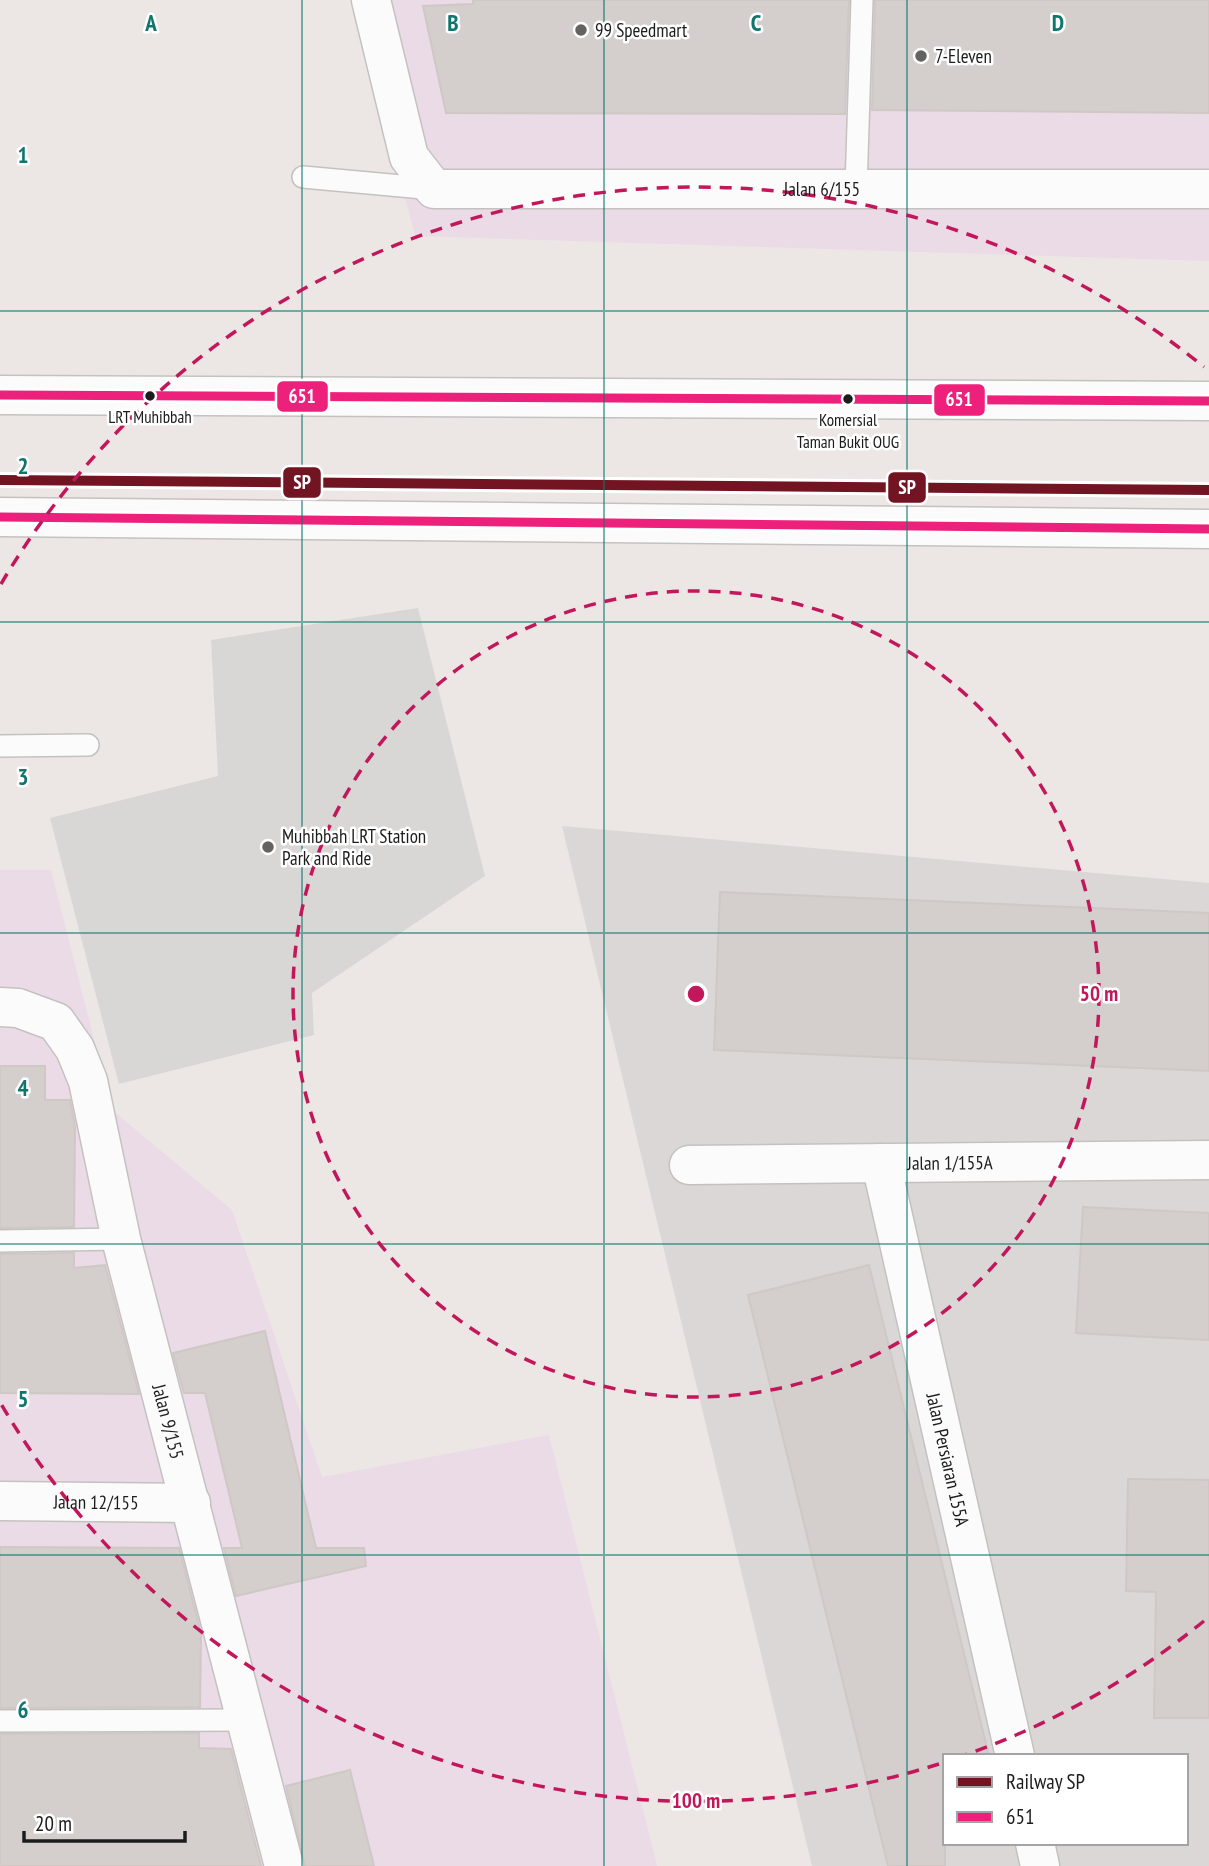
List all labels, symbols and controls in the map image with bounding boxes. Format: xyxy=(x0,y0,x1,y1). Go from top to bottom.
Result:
text: A xyxy=(144,8,157,37)
text: B xyxy=(447,8,459,37)
text: C xyxy=(751,8,762,37)
text: D xyxy=(1052,8,1064,37)
place label: 99 Speedmart xyxy=(595,18,688,42)
marker: 99 Speedmart xyxy=(573,22,589,38)
place label: 7-Eleven xyxy=(935,44,992,68)
marker: 7-Eleven xyxy=(913,48,929,64)
text: 1 xyxy=(18,140,29,169)
street label: Jalan 6/155 xyxy=(783,177,860,201)
line badge: 651 xyxy=(276,380,329,413)
line badge: 651 xyxy=(933,383,986,417)
text: 651 xyxy=(288,384,316,408)
text: 651 xyxy=(945,387,973,411)
marker: LRT Muhibbah xyxy=(143,389,157,403)
marker: Komersial Taman Bukit OUG xyxy=(841,392,855,406)
place label: LRT Muhibbah xyxy=(108,406,192,428)
place label: Komersial Taman Bukit OUG xyxy=(797,409,899,453)
text: 2 xyxy=(18,451,29,480)
line badge: SP xyxy=(282,466,322,499)
text: SP xyxy=(293,470,311,494)
line badge: SP xyxy=(887,471,927,504)
text: SP xyxy=(898,475,916,499)
text: 3 xyxy=(18,762,29,791)
place label: Muhibbah LRT Station Park and Ride xyxy=(282,824,426,870)
marker: Muhibbah LRT Station Park and Ride xyxy=(260,839,276,855)
text: 50 m xyxy=(1080,980,1118,1007)
centre of rings xyxy=(684,982,708,1006)
text: 4 xyxy=(18,1073,29,1102)
street label: Jalan 1/155A xyxy=(906,1150,993,1175)
street label: Jalan 9/155 xyxy=(147,1380,190,1461)
text: 5 xyxy=(18,1384,29,1413)
street label: Jalan Persiaran 155A xyxy=(921,1390,975,1528)
street label: Jalan 12/155 xyxy=(52,1490,139,1514)
text: 6 xyxy=(18,1695,29,1724)
legend xyxy=(943,1754,1188,1845)
text: Railway SP xyxy=(1006,1768,1085,1795)
text: 100 m xyxy=(672,1787,720,1814)
scale bar xyxy=(24,1800,186,1844)
text: 651 xyxy=(1006,1803,1034,1830)
text: 20 m xyxy=(35,1810,72,1837)

